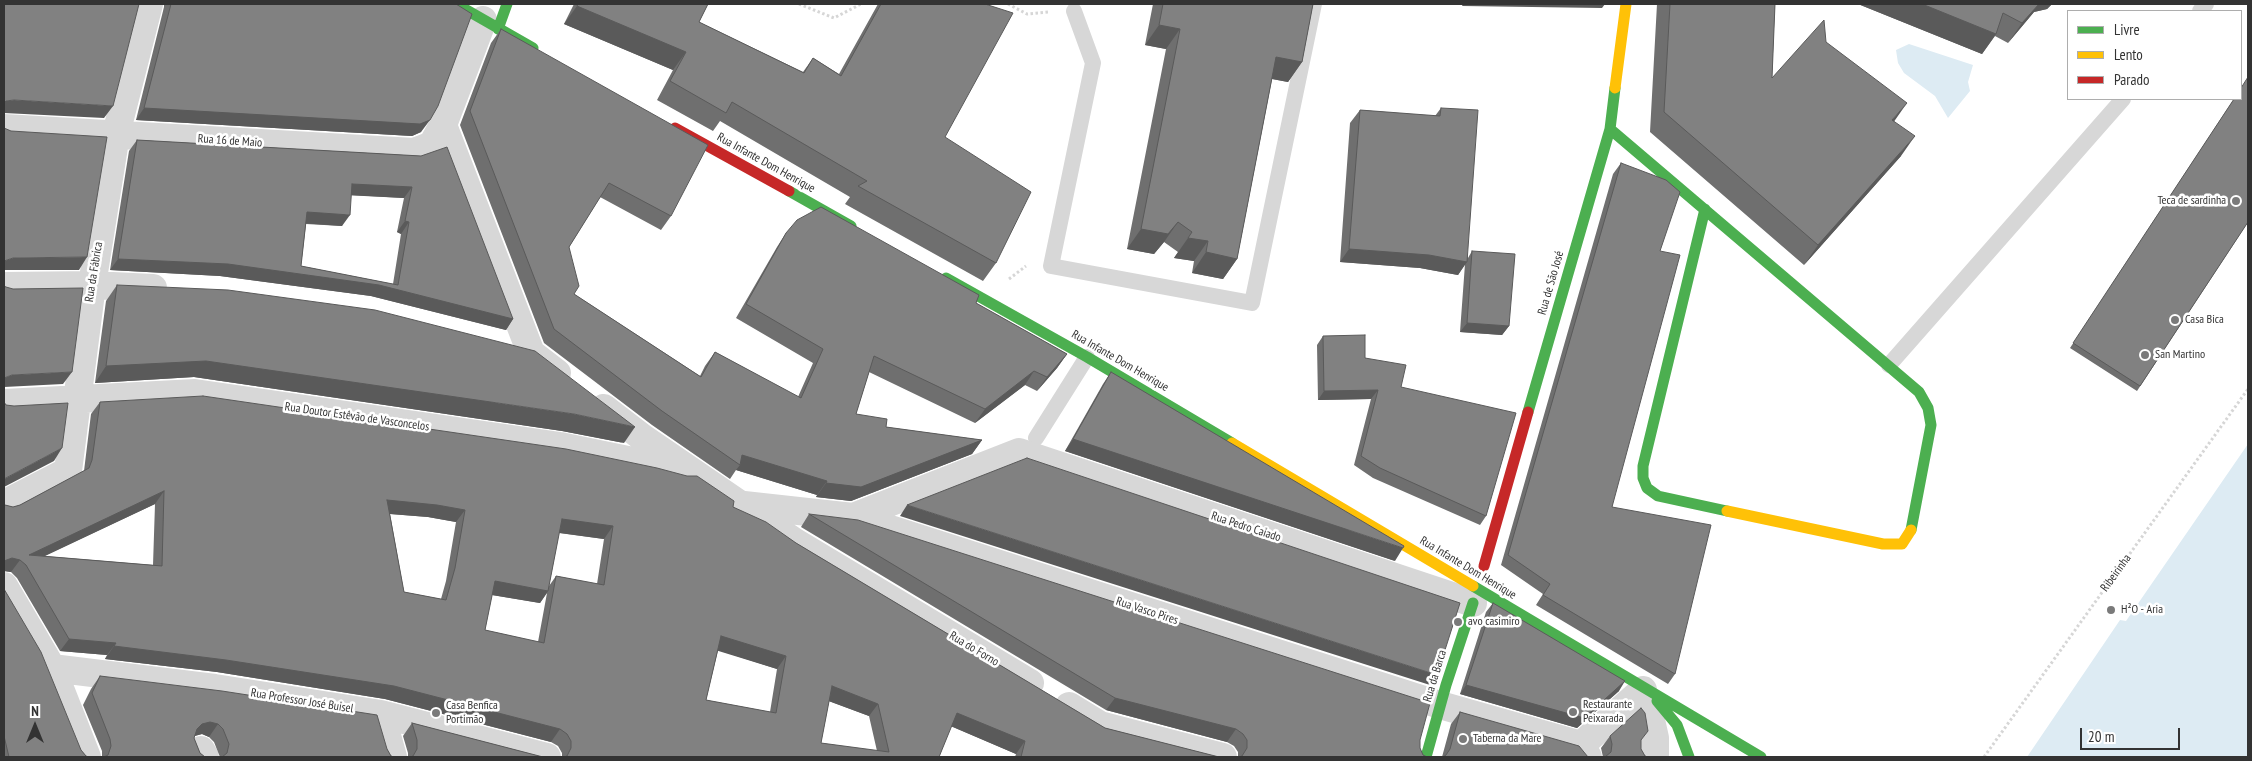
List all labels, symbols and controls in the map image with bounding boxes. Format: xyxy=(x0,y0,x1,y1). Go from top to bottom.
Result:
legend xyxy=(2067,10,2242,100)
text: Livre xyxy=(2114,20,2140,39)
text: Lento xyxy=(2114,45,2143,64)
text: Parado xyxy=(2114,70,2149,89)
street label: Rua Infante Dom Henrique xyxy=(714,130,818,196)
street label: Rua 16 de Maio xyxy=(197,132,263,150)
place label: Teca de sardinha xyxy=(2157,194,2226,208)
marker: Teca de sardinha xyxy=(2230,195,2242,207)
street label: Rua da Fábrica xyxy=(82,241,106,303)
street label: Rua de São José xyxy=(1535,249,1567,317)
place label: Casa Bica xyxy=(2185,313,2224,327)
marker: Casa Bica xyxy=(2169,314,2181,326)
street label: Rua Infante Dom Henrique xyxy=(1069,327,1171,395)
place label: San Martino xyxy=(2155,348,2205,362)
marker: San Martino xyxy=(2139,349,2151,361)
street label: Rua Doutor Estêvão de Vasconcelos xyxy=(284,400,430,434)
street label: Rua Pedro Caiado xyxy=(1209,509,1283,545)
street label: Rua Infante Dom Henrique xyxy=(1417,534,1519,602)
street label: Ribeirinha xyxy=(2098,552,2134,594)
street label: Rua Vasco Pires xyxy=(1114,594,1180,628)
place label: H²O - Aria xyxy=(2121,603,2163,617)
marker: H²O - Aria xyxy=(2105,604,2117,616)
place label: avo casimiro xyxy=(1468,615,1520,629)
marker: avo casimiro xyxy=(1452,616,1464,628)
street label: Rua do Forno xyxy=(947,629,1001,669)
street label: Rua da Barca xyxy=(1420,648,1450,704)
street label: Rua Professor José Buisel xyxy=(250,686,354,716)
place label: Restaurante Peixarada xyxy=(1583,698,1632,726)
place label: Casa Benfica Portimão xyxy=(446,699,498,727)
north arrow xyxy=(10,701,60,751)
text: N xyxy=(31,702,39,720)
marker: Restaurante Peixarada xyxy=(1567,706,1579,718)
marker: Casa Benfica Portimão xyxy=(430,707,442,719)
scale bar xyxy=(2082,718,2182,750)
text: 20 m xyxy=(2088,727,2114,746)
place label: Taberna da Mare xyxy=(1473,732,1541,746)
marker: Taberna da Mare xyxy=(1457,733,1469,745)

